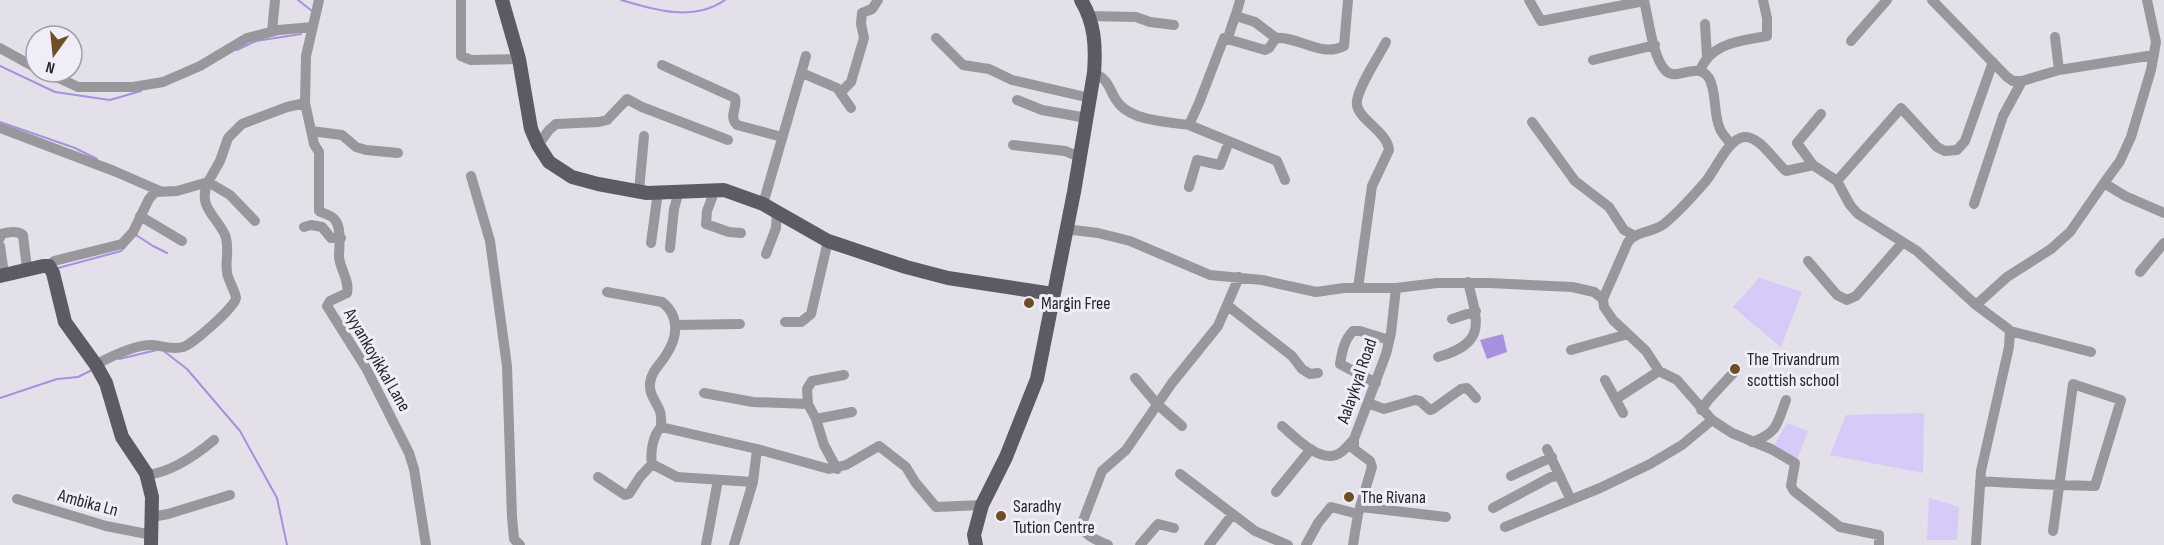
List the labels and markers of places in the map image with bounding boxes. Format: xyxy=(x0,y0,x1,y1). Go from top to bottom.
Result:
place label: Margin Free xyxy=(1041,293,1111,314)
marker: Margin Free xyxy=(1022,296,1036,310)
place label: The Trivandrum scottish school xyxy=(1747,349,1840,391)
marker: The Trivandrum scottish school xyxy=(1728,362,1742,376)
place label: The Rivana xyxy=(1361,487,1426,508)
marker: The Rivana xyxy=(1342,490,1356,504)
place label: Saradhy Tution Centre xyxy=(1013,496,1095,538)
marker: Saradhy Tution Centre xyxy=(994,509,1008,523)

